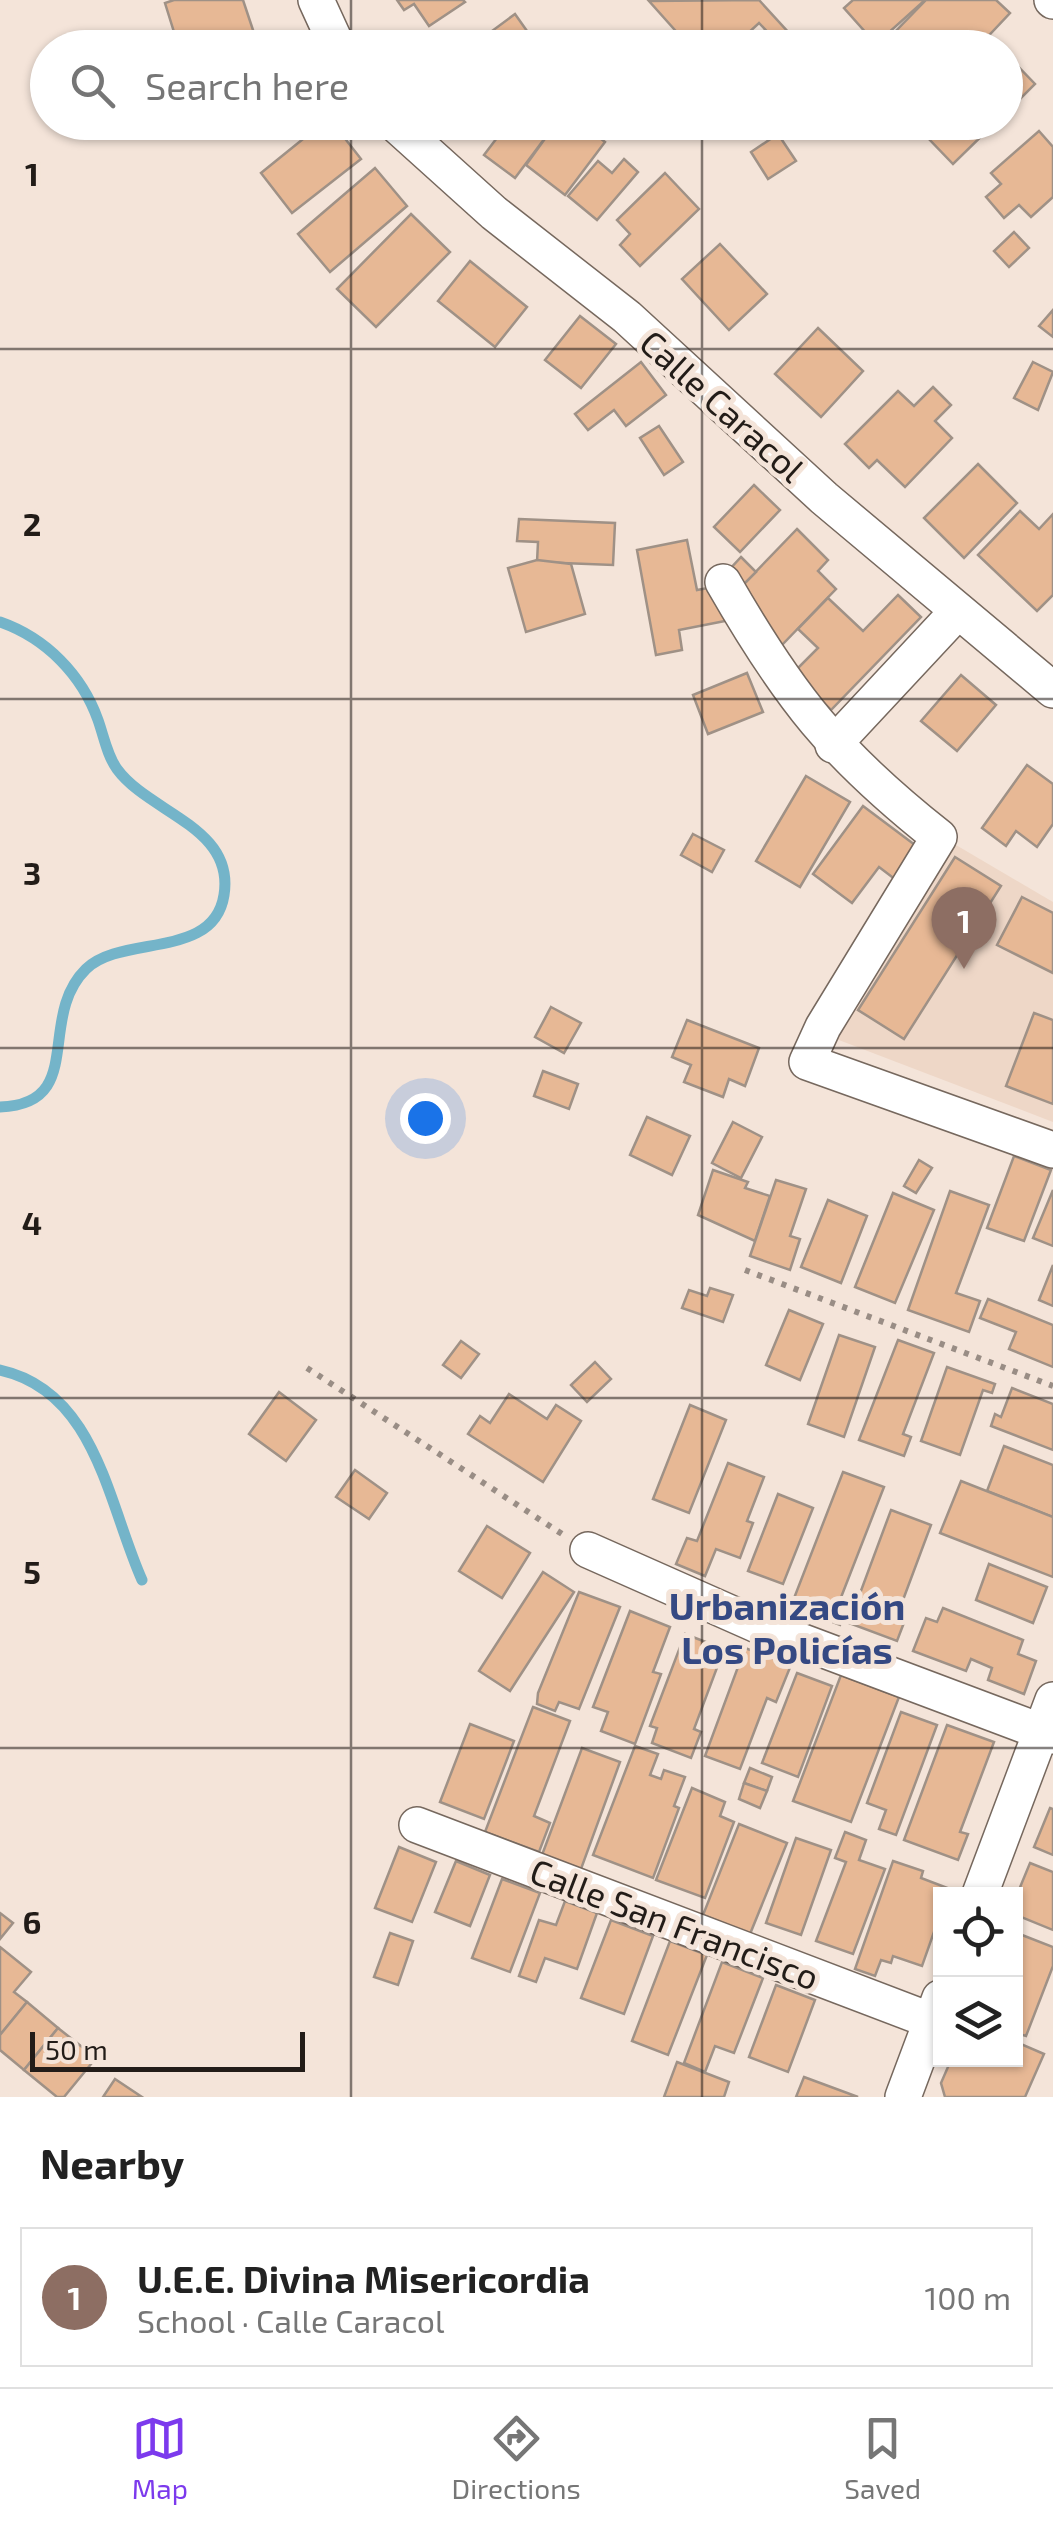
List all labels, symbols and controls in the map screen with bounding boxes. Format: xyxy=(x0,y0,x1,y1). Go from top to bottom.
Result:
search box xyxy=(30,30,1023,140)
icon: search xyxy=(65,58,120,113)
text: Search here xyxy=(145,62,349,108)
text: 1 xyxy=(25,154,39,192)
street label: Calle Caracol xyxy=(632,320,814,490)
text: 2 xyxy=(23,504,41,542)
text: 3 xyxy=(23,853,41,891)
pin: 1 xyxy=(932,886,996,969)
your location xyxy=(400,1093,451,1144)
text: 4 xyxy=(22,1203,42,1241)
text: 5 xyxy=(23,1552,41,1590)
district label: Urbanización Los Policías xyxy=(669,1582,905,1672)
street label: Calle San Francisco xyxy=(525,1849,825,1997)
map controls xyxy=(933,1887,1023,2067)
button: locate xyxy=(933,1887,1023,1977)
text: 6 xyxy=(23,1902,41,1940)
button: layers xyxy=(933,1977,1023,2067)
scale bar xyxy=(30,2027,305,2072)
text: 50 m xyxy=(45,2032,108,2066)
text: Nearby xyxy=(40,2137,184,2187)
text: U.E.E. Divina Misericordia xyxy=(137,2255,590,2301)
text: 1 xyxy=(68,2278,81,2316)
text: 100 m xyxy=(925,2278,1011,2316)
text: School · Calle Caracol xyxy=(137,2301,445,2339)
tab: Map xyxy=(132,2411,188,2505)
tab: Directions xyxy=(452,2411,581,2505)
tab: Saved xyxy=(844,2411,921,2505)

